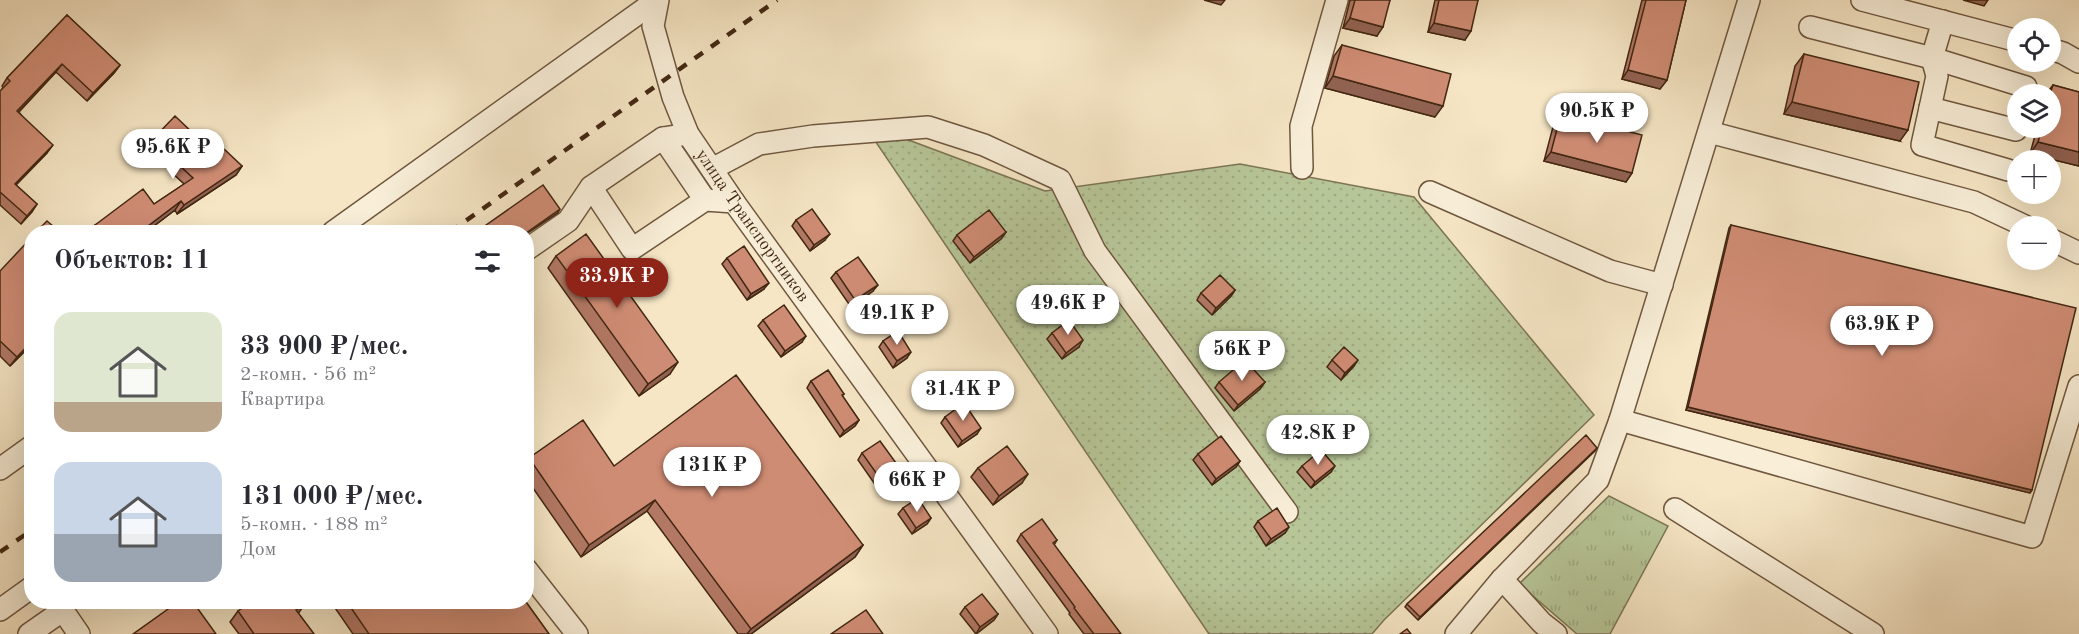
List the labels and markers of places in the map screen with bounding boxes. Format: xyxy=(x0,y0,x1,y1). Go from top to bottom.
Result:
pin: 90.5K ₽ xyxy=(1542,93,1652,144)
pin: 95.6K ₽ xyxy=(118,129,228,180)
pin: 33.9K ₽ xyxy=(562,258,672,309)
pin: 49.6K ₽ xyxy=(1013,285,1123,336)
pin: 49.1K ₽ xyxy=(842,295,952,346)
pin: 63.9K ₽ xyxy=(1827,306,1937,357)
pin: 56K ₽ xyxy=(1200,331,1284,382)
pin: 31.4K ₽ xyxy=(908,371,1018,422)
pin: 42.8K ₽ xyxy=(1263,415,1373,466)
pin: 131K ₽ xyxy=(663,447,761,498)
pin: 66K ₽ xyxy=(875,462,959,513)

